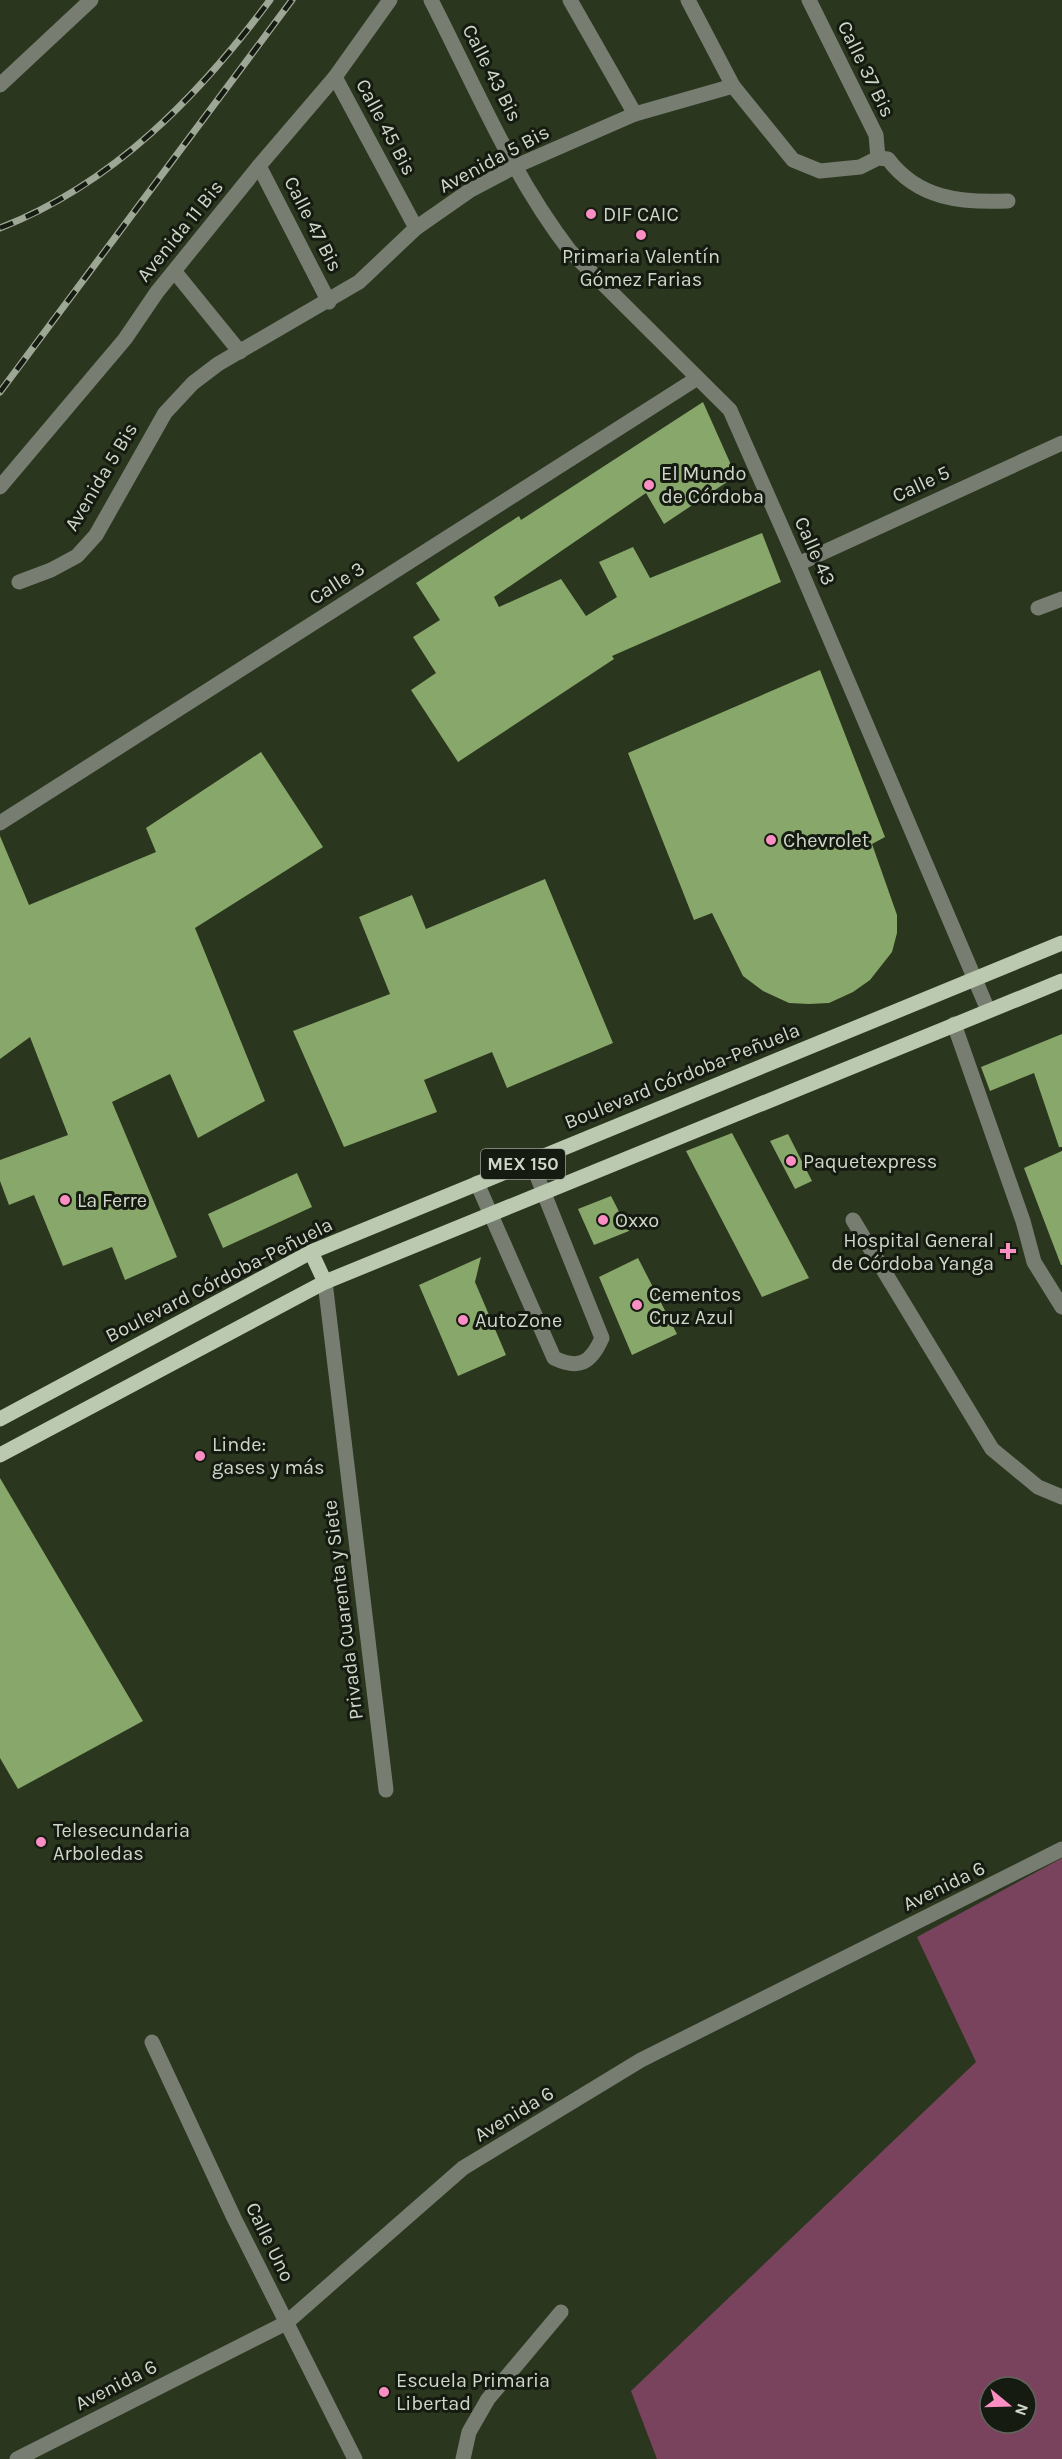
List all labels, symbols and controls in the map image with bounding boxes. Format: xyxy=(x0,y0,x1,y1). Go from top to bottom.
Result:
street label: Calle 37 Bis xyxy=(833,17,899,121)
street label: Calle 43 Bis xyxy=(458,21,526,125)
street label: Calle 45 Bis xyxy=(351,75,421,179)
street label: Avenida 5 Bis xyxy=(435,120,553,198)
street label: Calle 47 Bis xyxy=(279,173,347,275)
street label: Avenida 11 Bis xyxy=(132,176,228,286)
place label: DIF CAIC xyxy=(603,203,679,226)
marker: DIF CAIC xyxy=(584,207,598,221)
marker: Primaria Valentín Gómez Farias xyxy=(634,228,648,242)
place label: Primaria Valentín Gómez Farias xyxy=(562,245,720,291)
street label: Avenida 5 Bis xyxy=(60,419,142,535)
street label: Calle 5 xyxy=(889,461,953,507)
place label: El Mundo de Córdoba xyxy=(661,462,764,508)
marker: El Mundo de Córdoba xyxy=(642,478,656,492)
street label: Calle 43 xyxy=(790,513,840,589)
street label: Calle 3 xyxy=(305,557,369,609)
place label: Chevrolet xyxy=(783,829,870,852)
marker: Chevrolet xyxy=(764,833,778,847)
street label: Boulevard Córdoba-Peñuela xyxy=(561,1018,803,1134)
road number: MEX 150 xyxy=(481,1149,565,1179)
place label: Paquetexpress xyxy=(803,1150,937,1173)
marker: Paquetexpress xyxy=(784,1154,798,1168)
place label: La Ferre xyxy=(77,1189,147,1212)
marker: La Ferre xyxy=(58,1193,72,1207)
place label: Oxxo xyxy=(615,1209,659,1232)
street label: Boulevard Córdoba-Peñuela xyxy=(102,1213,336,1347)
marker: Oxxo xyxy=(596,1213,610,1227)
place label: Hospital General de Córdoba Yanga xyxy=(831,1229,994,1275)
marker: Hospital General de Córdoba Yanga xyxy=(999,1242,1017,1260)
place label: Cementos Cruz Azul xyxy=(649,1283,742,1329)
marker: Cementos Cruz Azul xyxy=(630,1298,644,1312)
place label: AutoZone xyxy=(475,1309,562,1332)
marker: AutoZone xyxy=(456,1313,470,1327)
place label: Linde: gases y más xyxy=(212,1433,325,1479)
marker: Linde: gases y más xyxy=(193,1449,207,1463)
street label: Privada Cuarenta y Siete xyxy=(318,1499,368,1721)
place label: Telesecundaria Arboledas xyxy=(53,1819,190,1865)
marker: Telesecundaria Arboledas xyxy=(34,1835,48,1849)
street label: Avenida 6 xyxy=(899,1856,989,1916)
street label: Avenida 6 xyxy=(470,2081,558,2147)
street label: Calle Uno xyxy=(241,2199,299,2285)
street label: Avenida 6 xyxy=(71,2355,161,2415)
place label: Escuela Primaria Libertad xyxy=(396,2369,550,2415)
north arrow xyxy=(978,2375,1038,2435)
marker: Escuela Primaria Libertad xyxy=(377,2385,391,2399)
text: N xyxy=(1011,2401,1033,2418)

